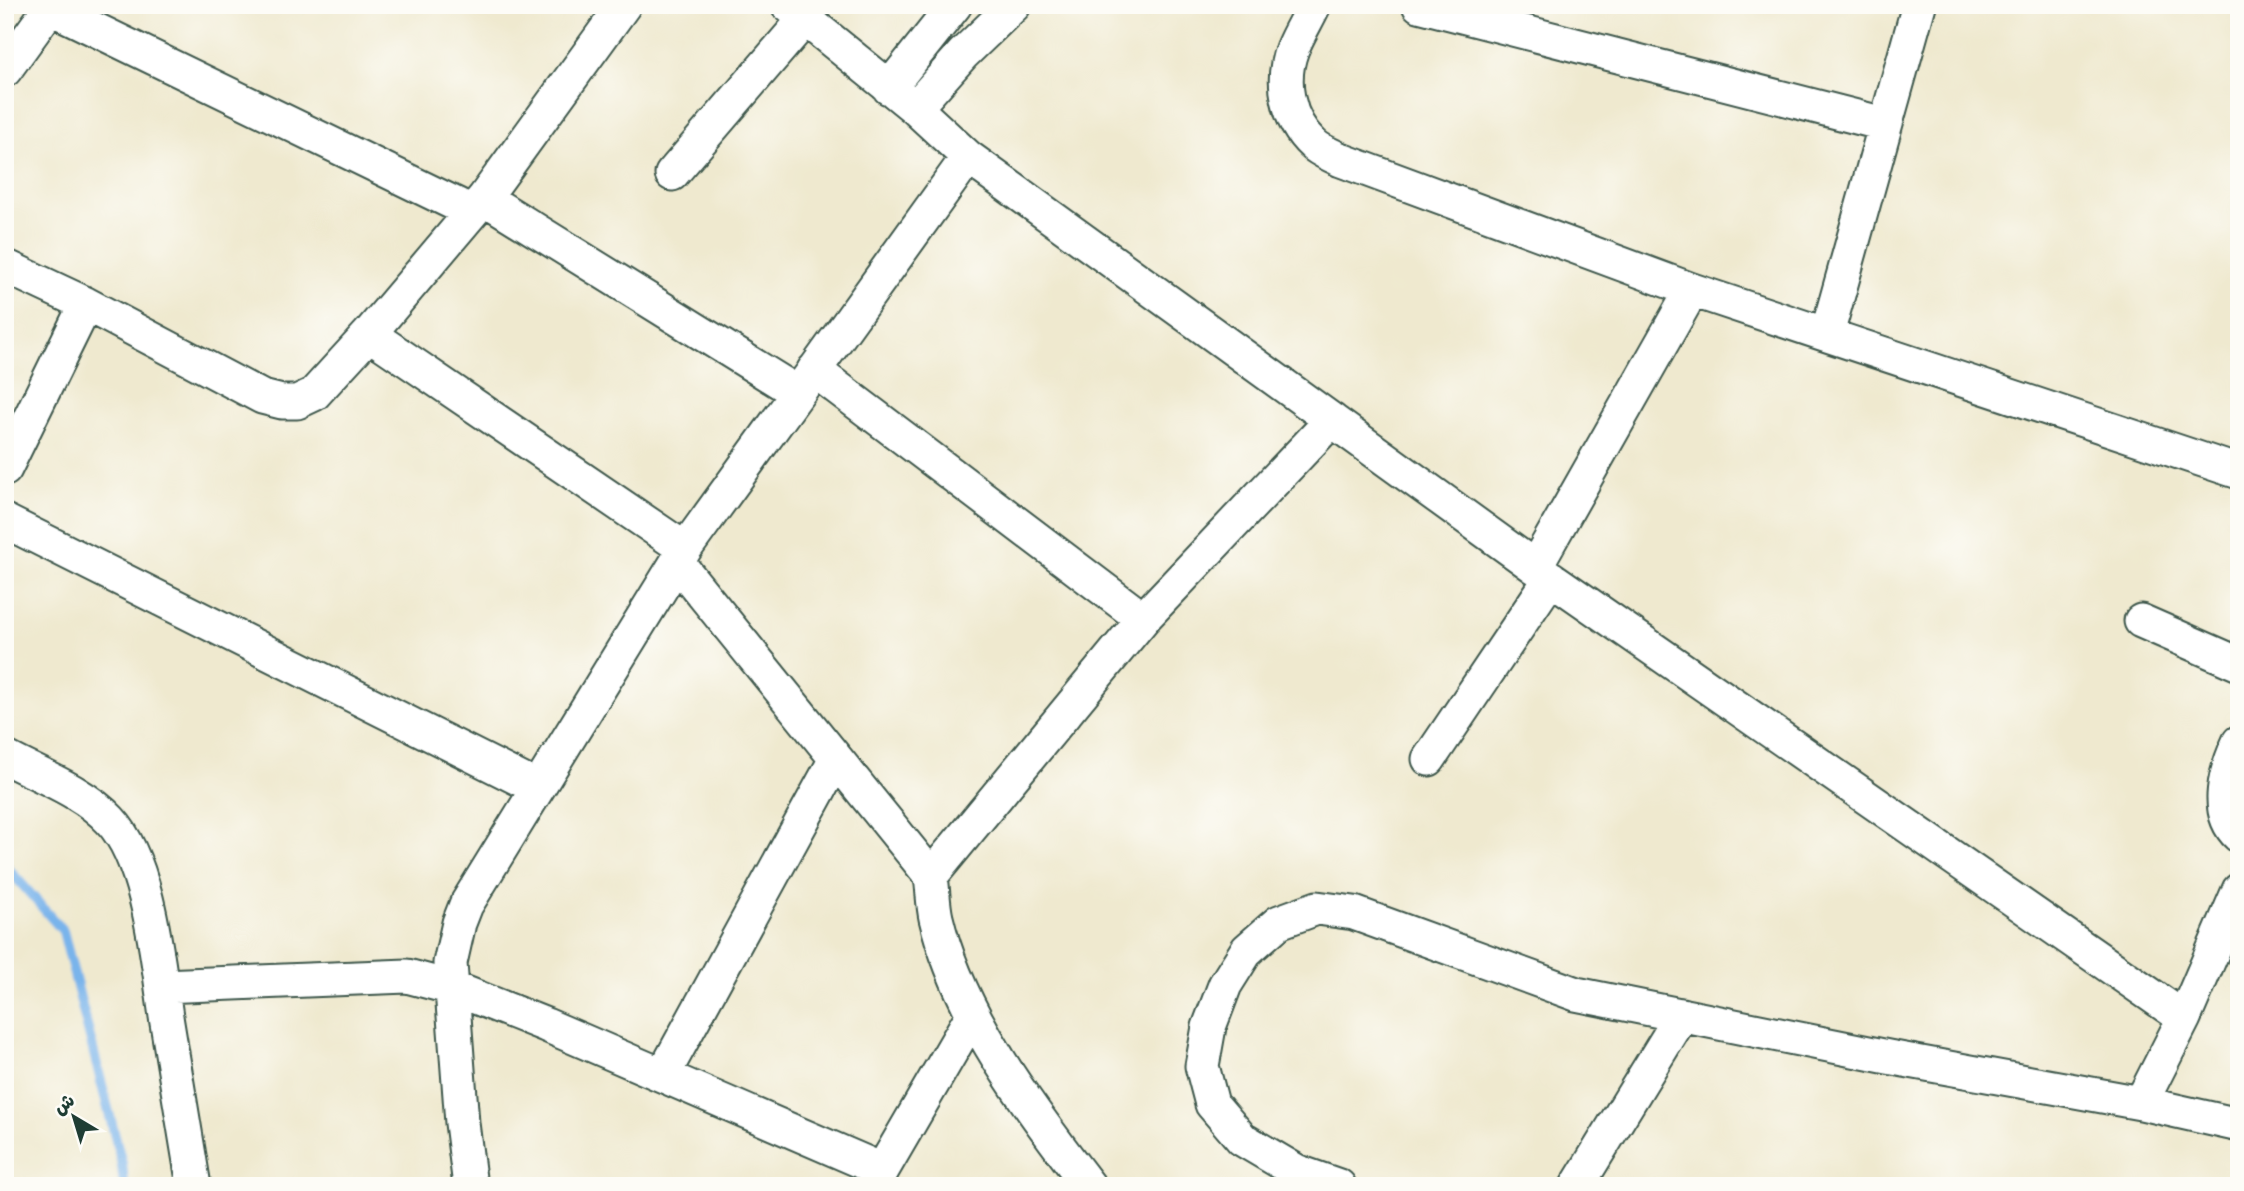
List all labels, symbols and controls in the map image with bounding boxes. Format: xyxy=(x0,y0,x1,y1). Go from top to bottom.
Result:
north arrow xyxy=(38,1082,108,1152)
text: ش xyxy=(49,1088,80,1120)

